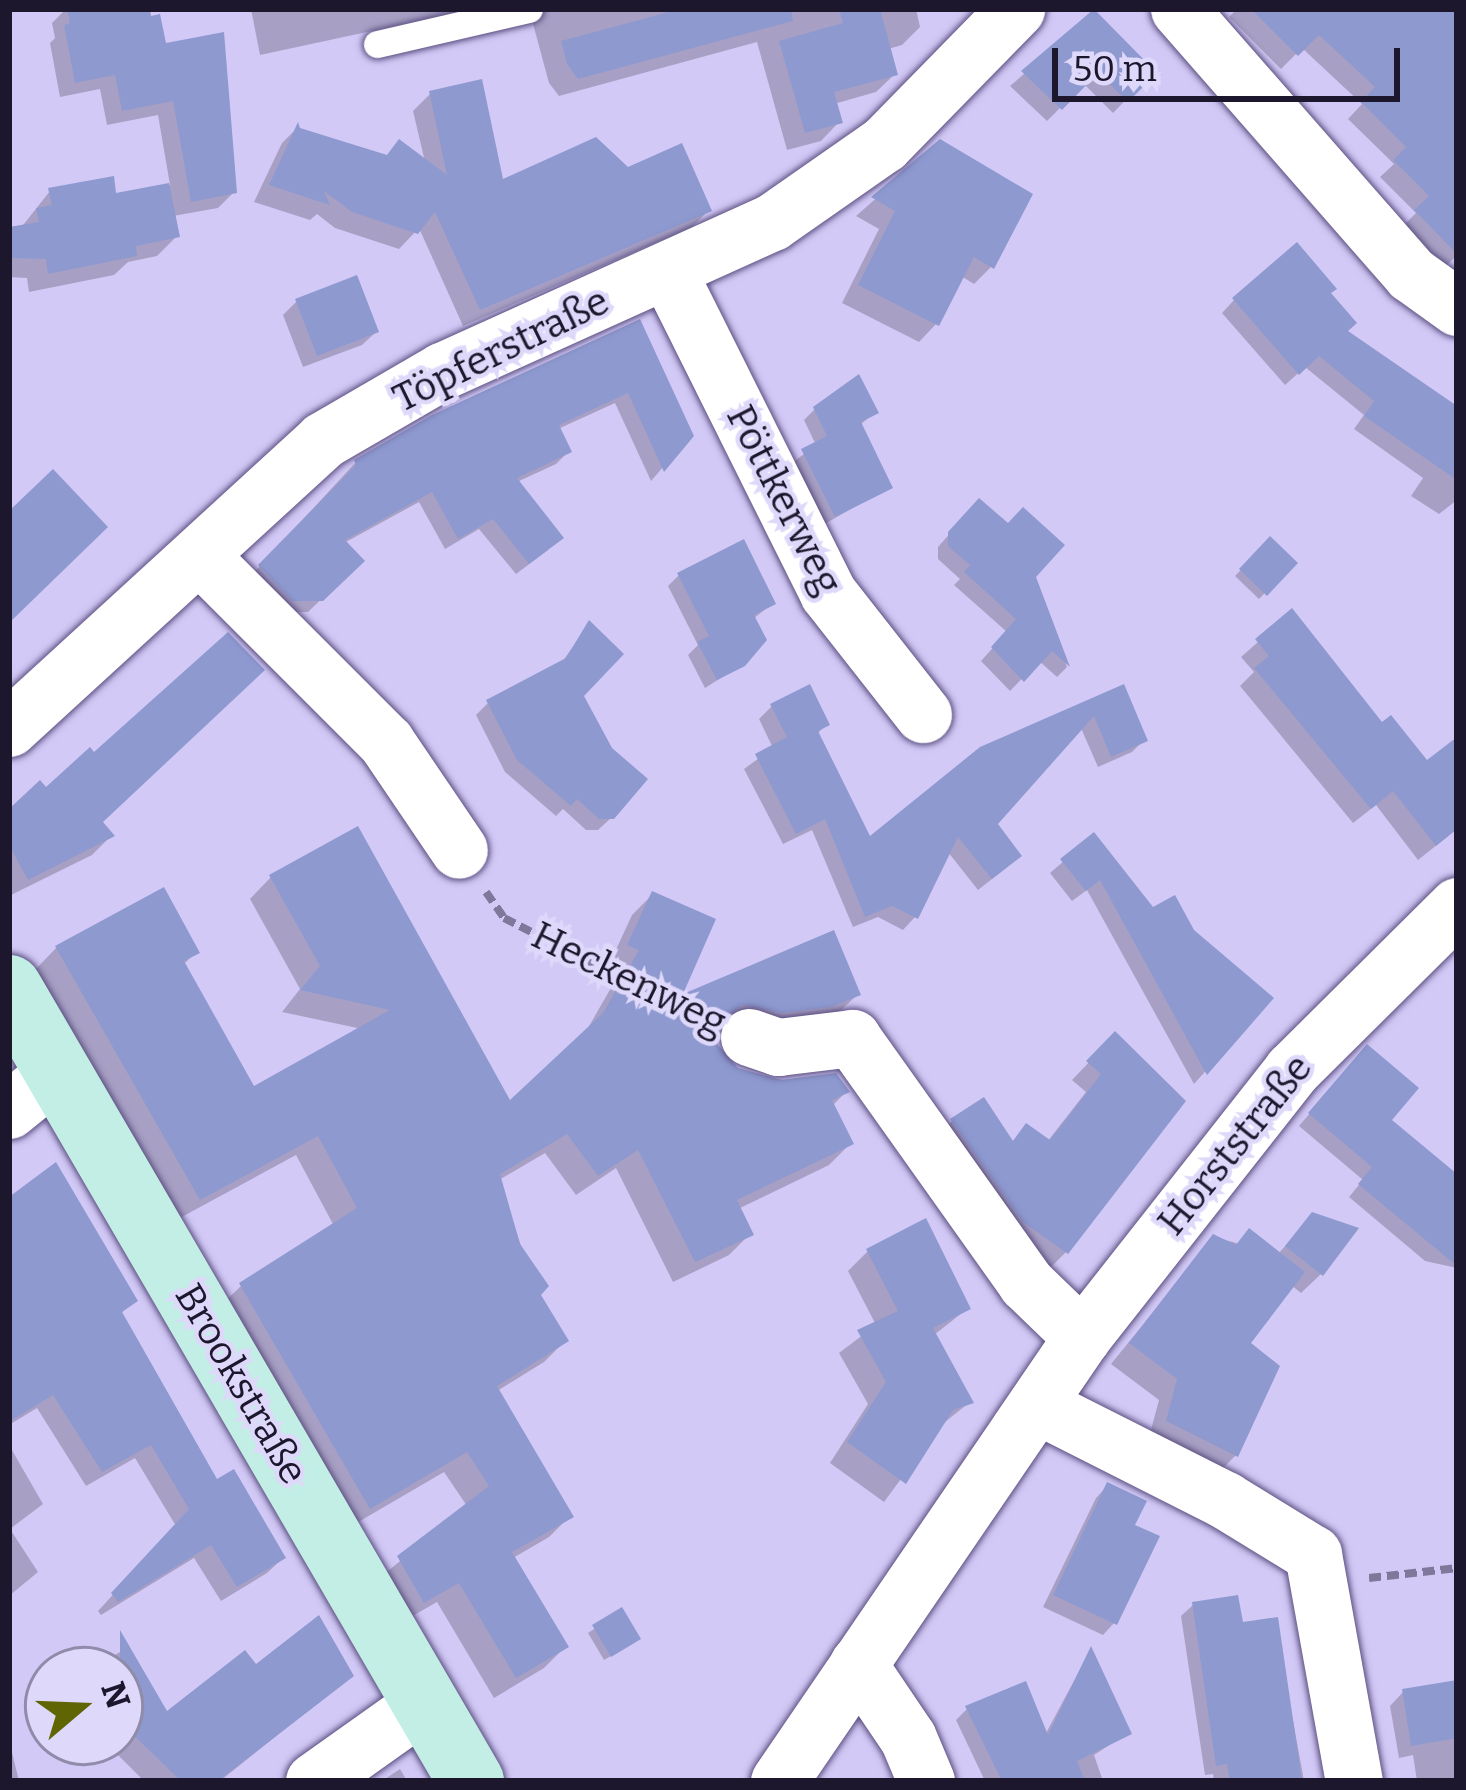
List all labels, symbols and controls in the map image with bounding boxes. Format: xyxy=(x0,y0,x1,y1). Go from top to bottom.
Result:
scale bar xyxy=(1058,24,1406,98)
text: 50 m xyxy=(1073,47,1157,91)
street label: Töpferstraße xyxy=(385,278,617,422)
street label: Pöttkerweg xyxy=(716,398,852,602)
street label: Heckenweg xyxy=(524,912,734,1046)
street label: Horststraße xyxy=(1148,1045,1322,1245)
street label: Brookstraße xyxy=(165,1276,317,1492)
north arrow xyxy=(24,1646,144,1766)
text: N xyxy=(92,1677,138,1714)

